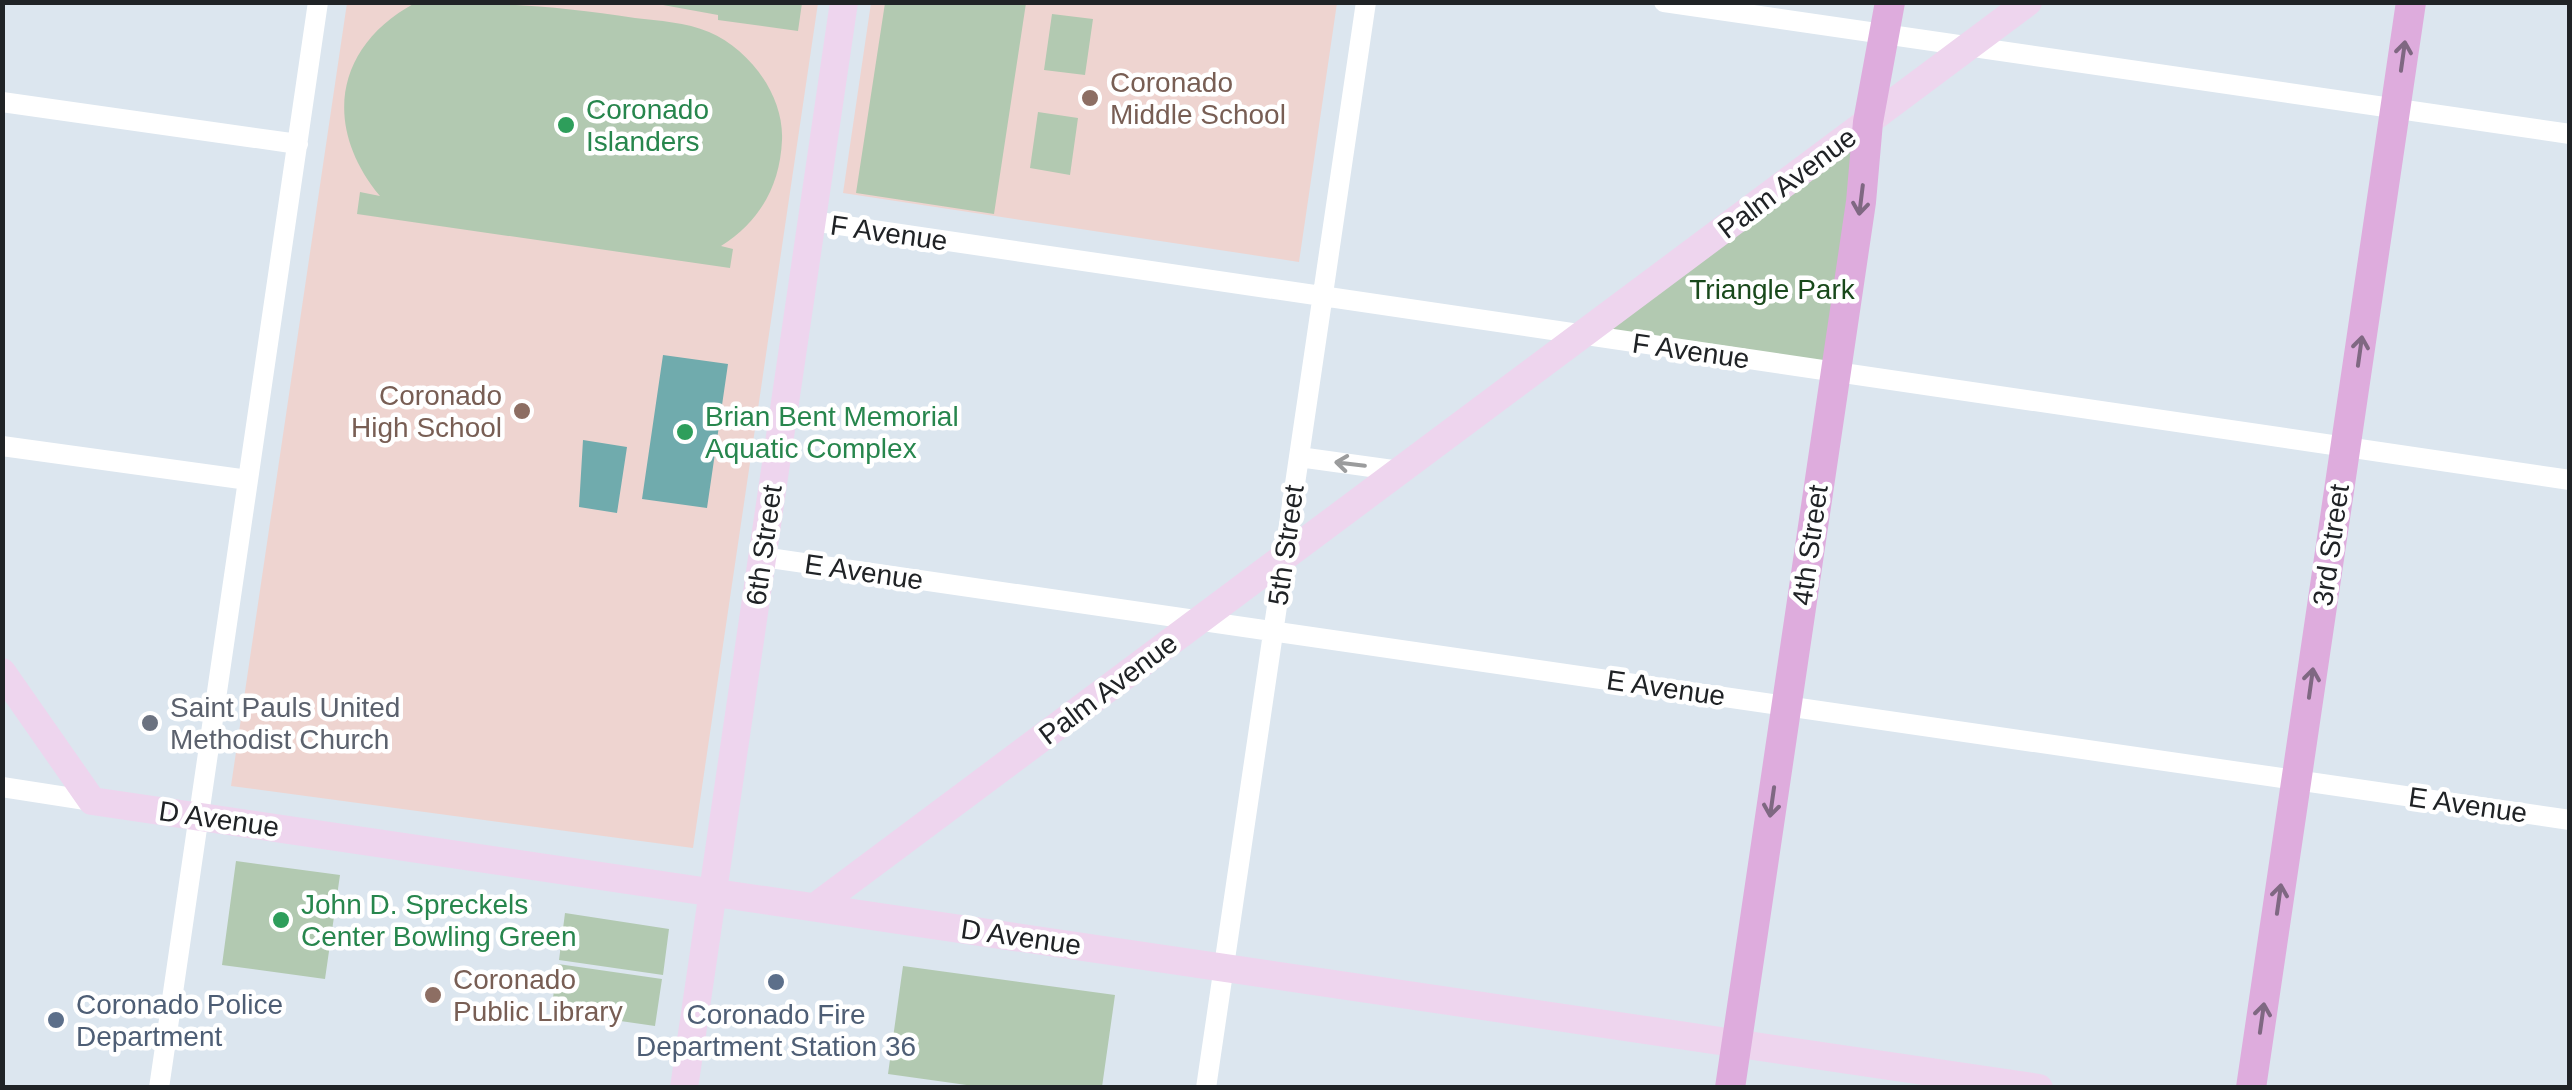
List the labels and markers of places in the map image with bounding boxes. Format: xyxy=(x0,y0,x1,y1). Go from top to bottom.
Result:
place label: Coronado Middle School xyxy=(1110,67,1286,130)
marker: Coronado Middle School xyxy=(1079,87,1101,109)
place label: Coronado Islanders xyxy=(586,94,709,157)
marker: Coronado Islanders xyxy=(555,114,577,136)
place label: Coronado High School xyxy=(351,380,502,443)
marker: Coronado High School xyxy=(511,400,533,422)
place label: Brian Bent Memorial Aquatic Complex xyxy=(705,401,959,464)
marker: Brian Bent Memorial Aquatic Complex xyxy=(674,421,696,443)
place label: Saint Pauls United Methodist Church xyxy=(170,692,400,755)
marker: Saint Pauls United Methodist Church xyxy=(139,712,161,734)
place label: John D. Spreckels Center Bowling Green xyxy=(301,889,576,952)
marker: John D. Spreckels Center Bowling Green xyxy=(270,909,292,931)
place label: Coronado Public Library xyxy=(453,964,623,1027)
marker: Coronado Fire Department Station 36 xyxy=(765,971,787,993)
marker: Coronado Public Library xyxy=(422,984,444,1006)
place label: Coronado Police Department xyxy=(76,989,283,1052)
place label: Coronado Fire Department Station 36 xyxy=(636,999,916,1062)
marker: Coronado Police Department xyxy=(45,1009,67,1031)

